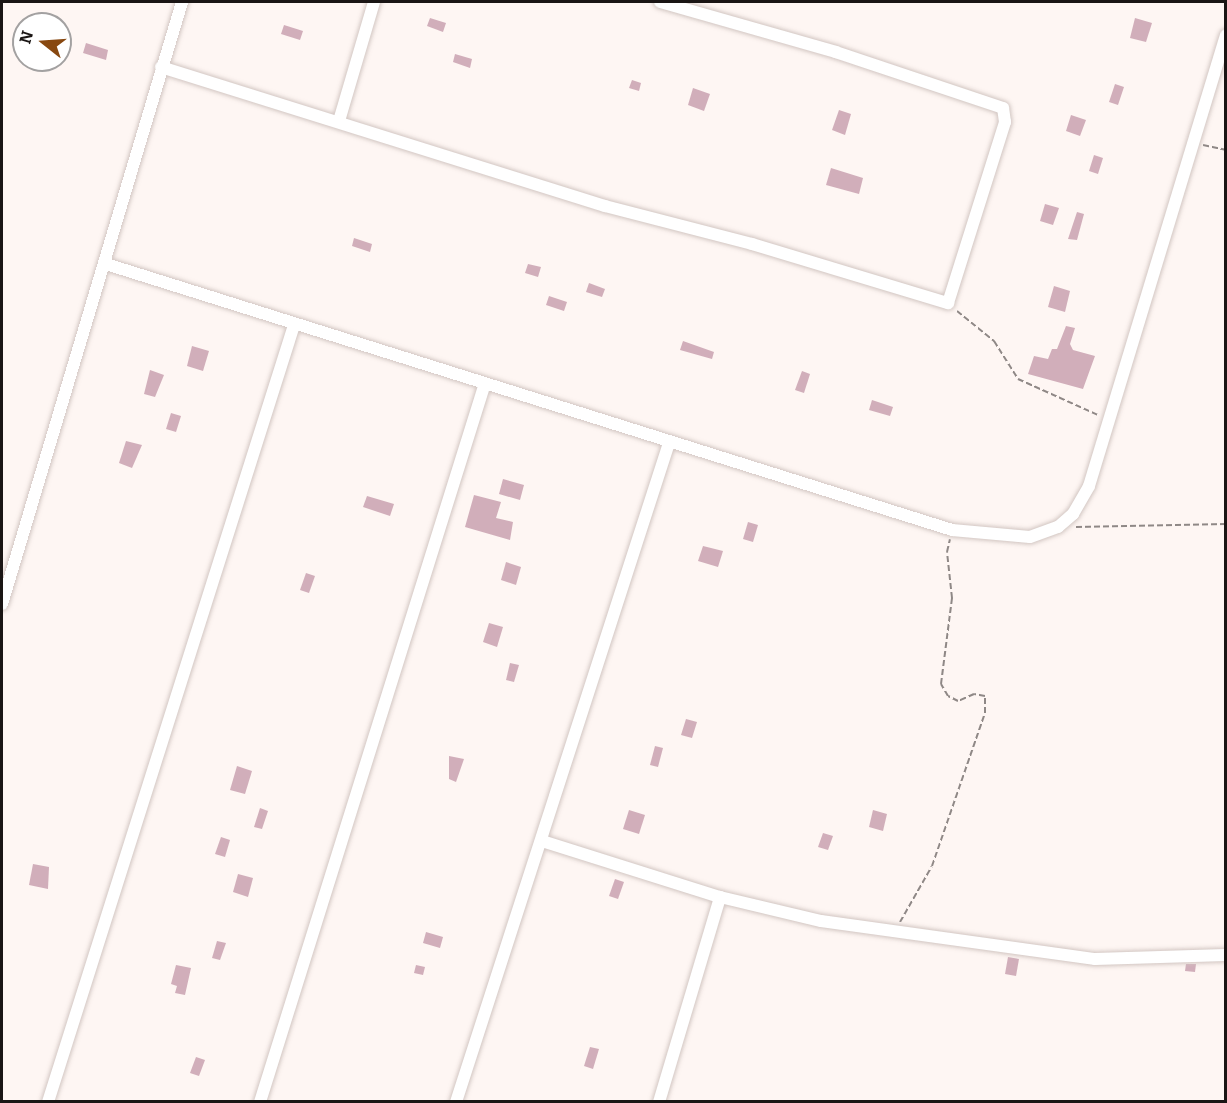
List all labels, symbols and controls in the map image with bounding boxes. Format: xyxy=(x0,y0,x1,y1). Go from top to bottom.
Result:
north arrow xyxy=(12,12,72,72)
text: N xyxy=(15,28,37,46)

